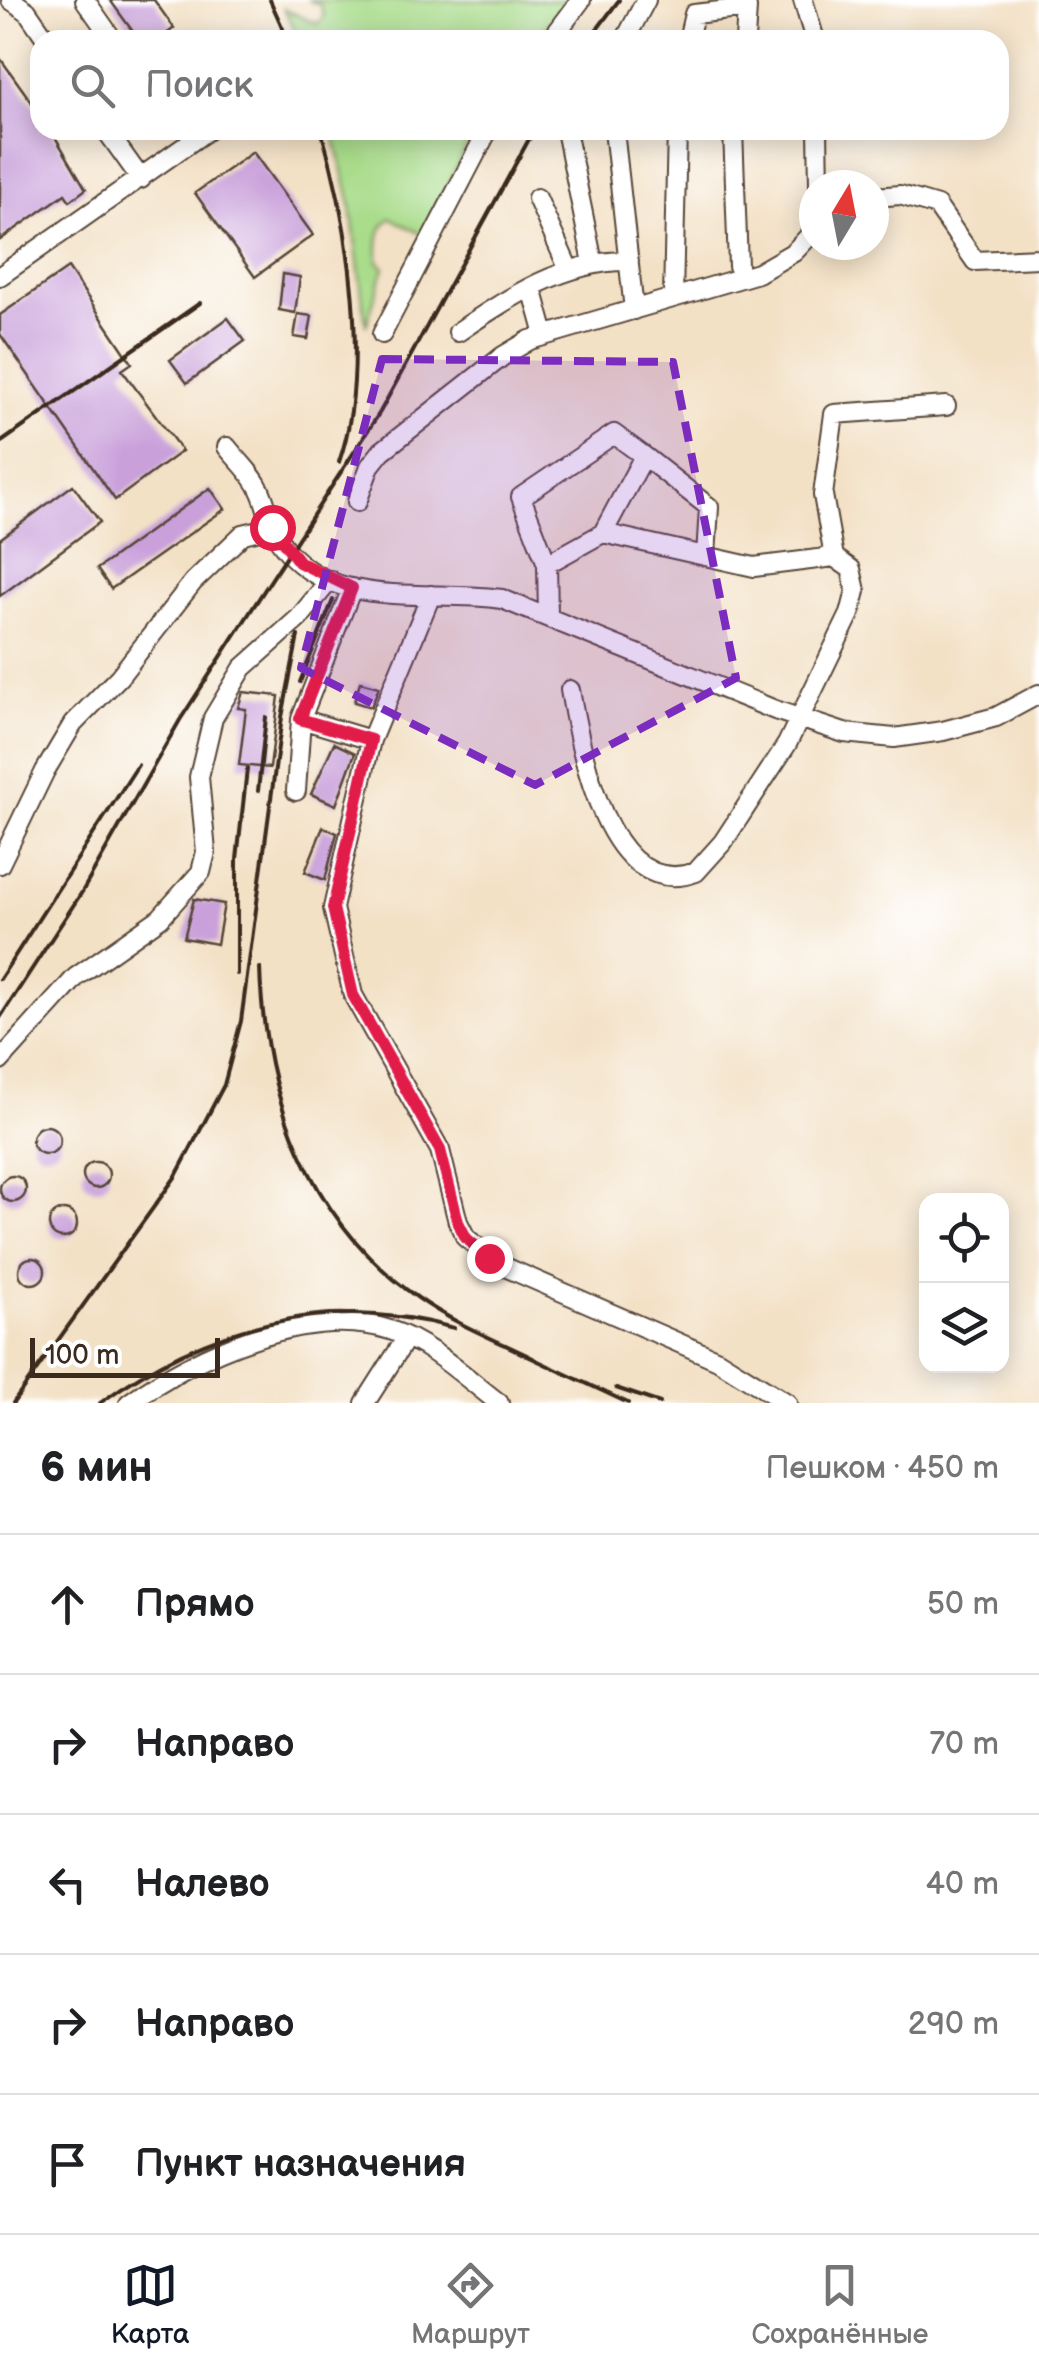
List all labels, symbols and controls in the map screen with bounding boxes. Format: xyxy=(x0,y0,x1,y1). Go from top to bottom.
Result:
search box xyxy=(30,30,1009,140)
icon: search xyxy=(65,58,120,113)
text: Поиск xyxy=(145,63,253,108)
north arrow xyxy=(799,170,889,260)
route start xyxy=(250,505,296,551)
map controls xyxy=(919,1193,1009,1373)
button: locate xyxy=(919,1193,1009,1283)
route end xyxy=(467,1236,513,1282)
button: layers xyxy=(919,1283,1009,1373)
scale bar xyxy=(30,1333,220,1378)
text: 100 m xyxy=(45,1339,119,1372)
text: 6 мин xyxy=(40,1443,153,1494)
text: Пешком · 450 m xyxy=(766,1449,999,1488)
icon: ahead xyxy=(40,1577,95,1632)
text: Прямо xyxy=(135,1582,254,1627)
text: 50 m xyxy=(927,1585,999,1624)
icon: right xyxy=(40,1717,95,1772)
text: Направо xyxy=(135,1722,294,1767)
text: 70 m xyxy=(929,1725,999,1764)
icon: left xyxy=(40,1857,95,1912)
text: Налево xyxy=(135,1862,270,1907)
text: 40 m xyxy=(926,1865,999,1904)
icon: right xyxy=(40,1997,95,2052)
text: Направо xyxy=(135,2002,294,2047)
text: 290 m xyxy=(908,2005,999,2044)
icon: arrive xyxy=(40,2137,95,2192)
text: Пункт назначения xyxy=(135,2142,466,2187)
tab: Карта xyxy=(111,2258,190,2351)
tab: Маршрут xyxy=(411,2258,530,2351)
tab: Сохранённые xyxy=(751,2258,928,2351)

